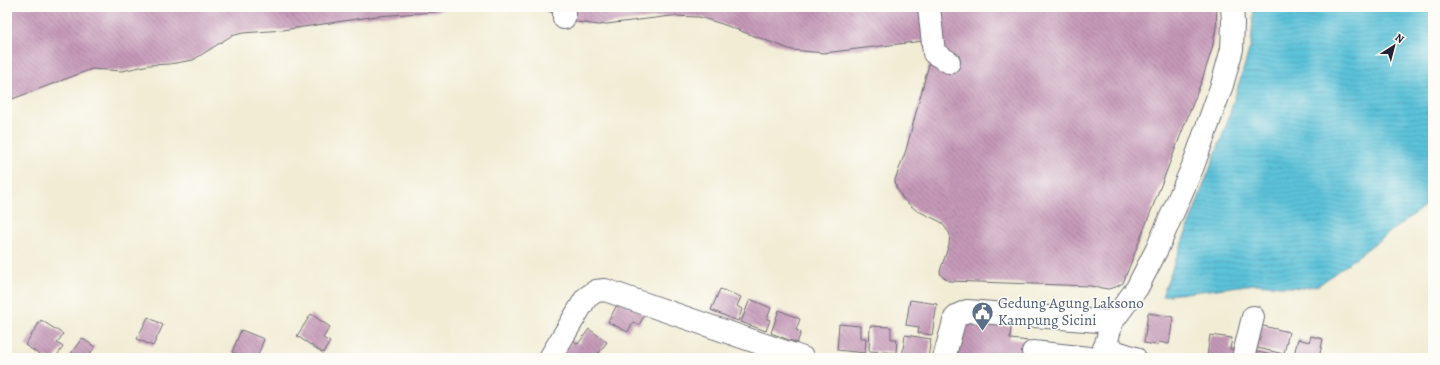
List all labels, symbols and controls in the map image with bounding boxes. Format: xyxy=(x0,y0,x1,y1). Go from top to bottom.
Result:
north arrow xyxy=(1374,26,1414,66)
text: N xyxy=(1392,30,1407,47)
place label: Gedung Agung Laksono Kampung Sicini xyxy=(998,293,1144,330)
public building icon: Gedung Agung Laksono Kampung Sicini xyxy=(970,299,996,332)

